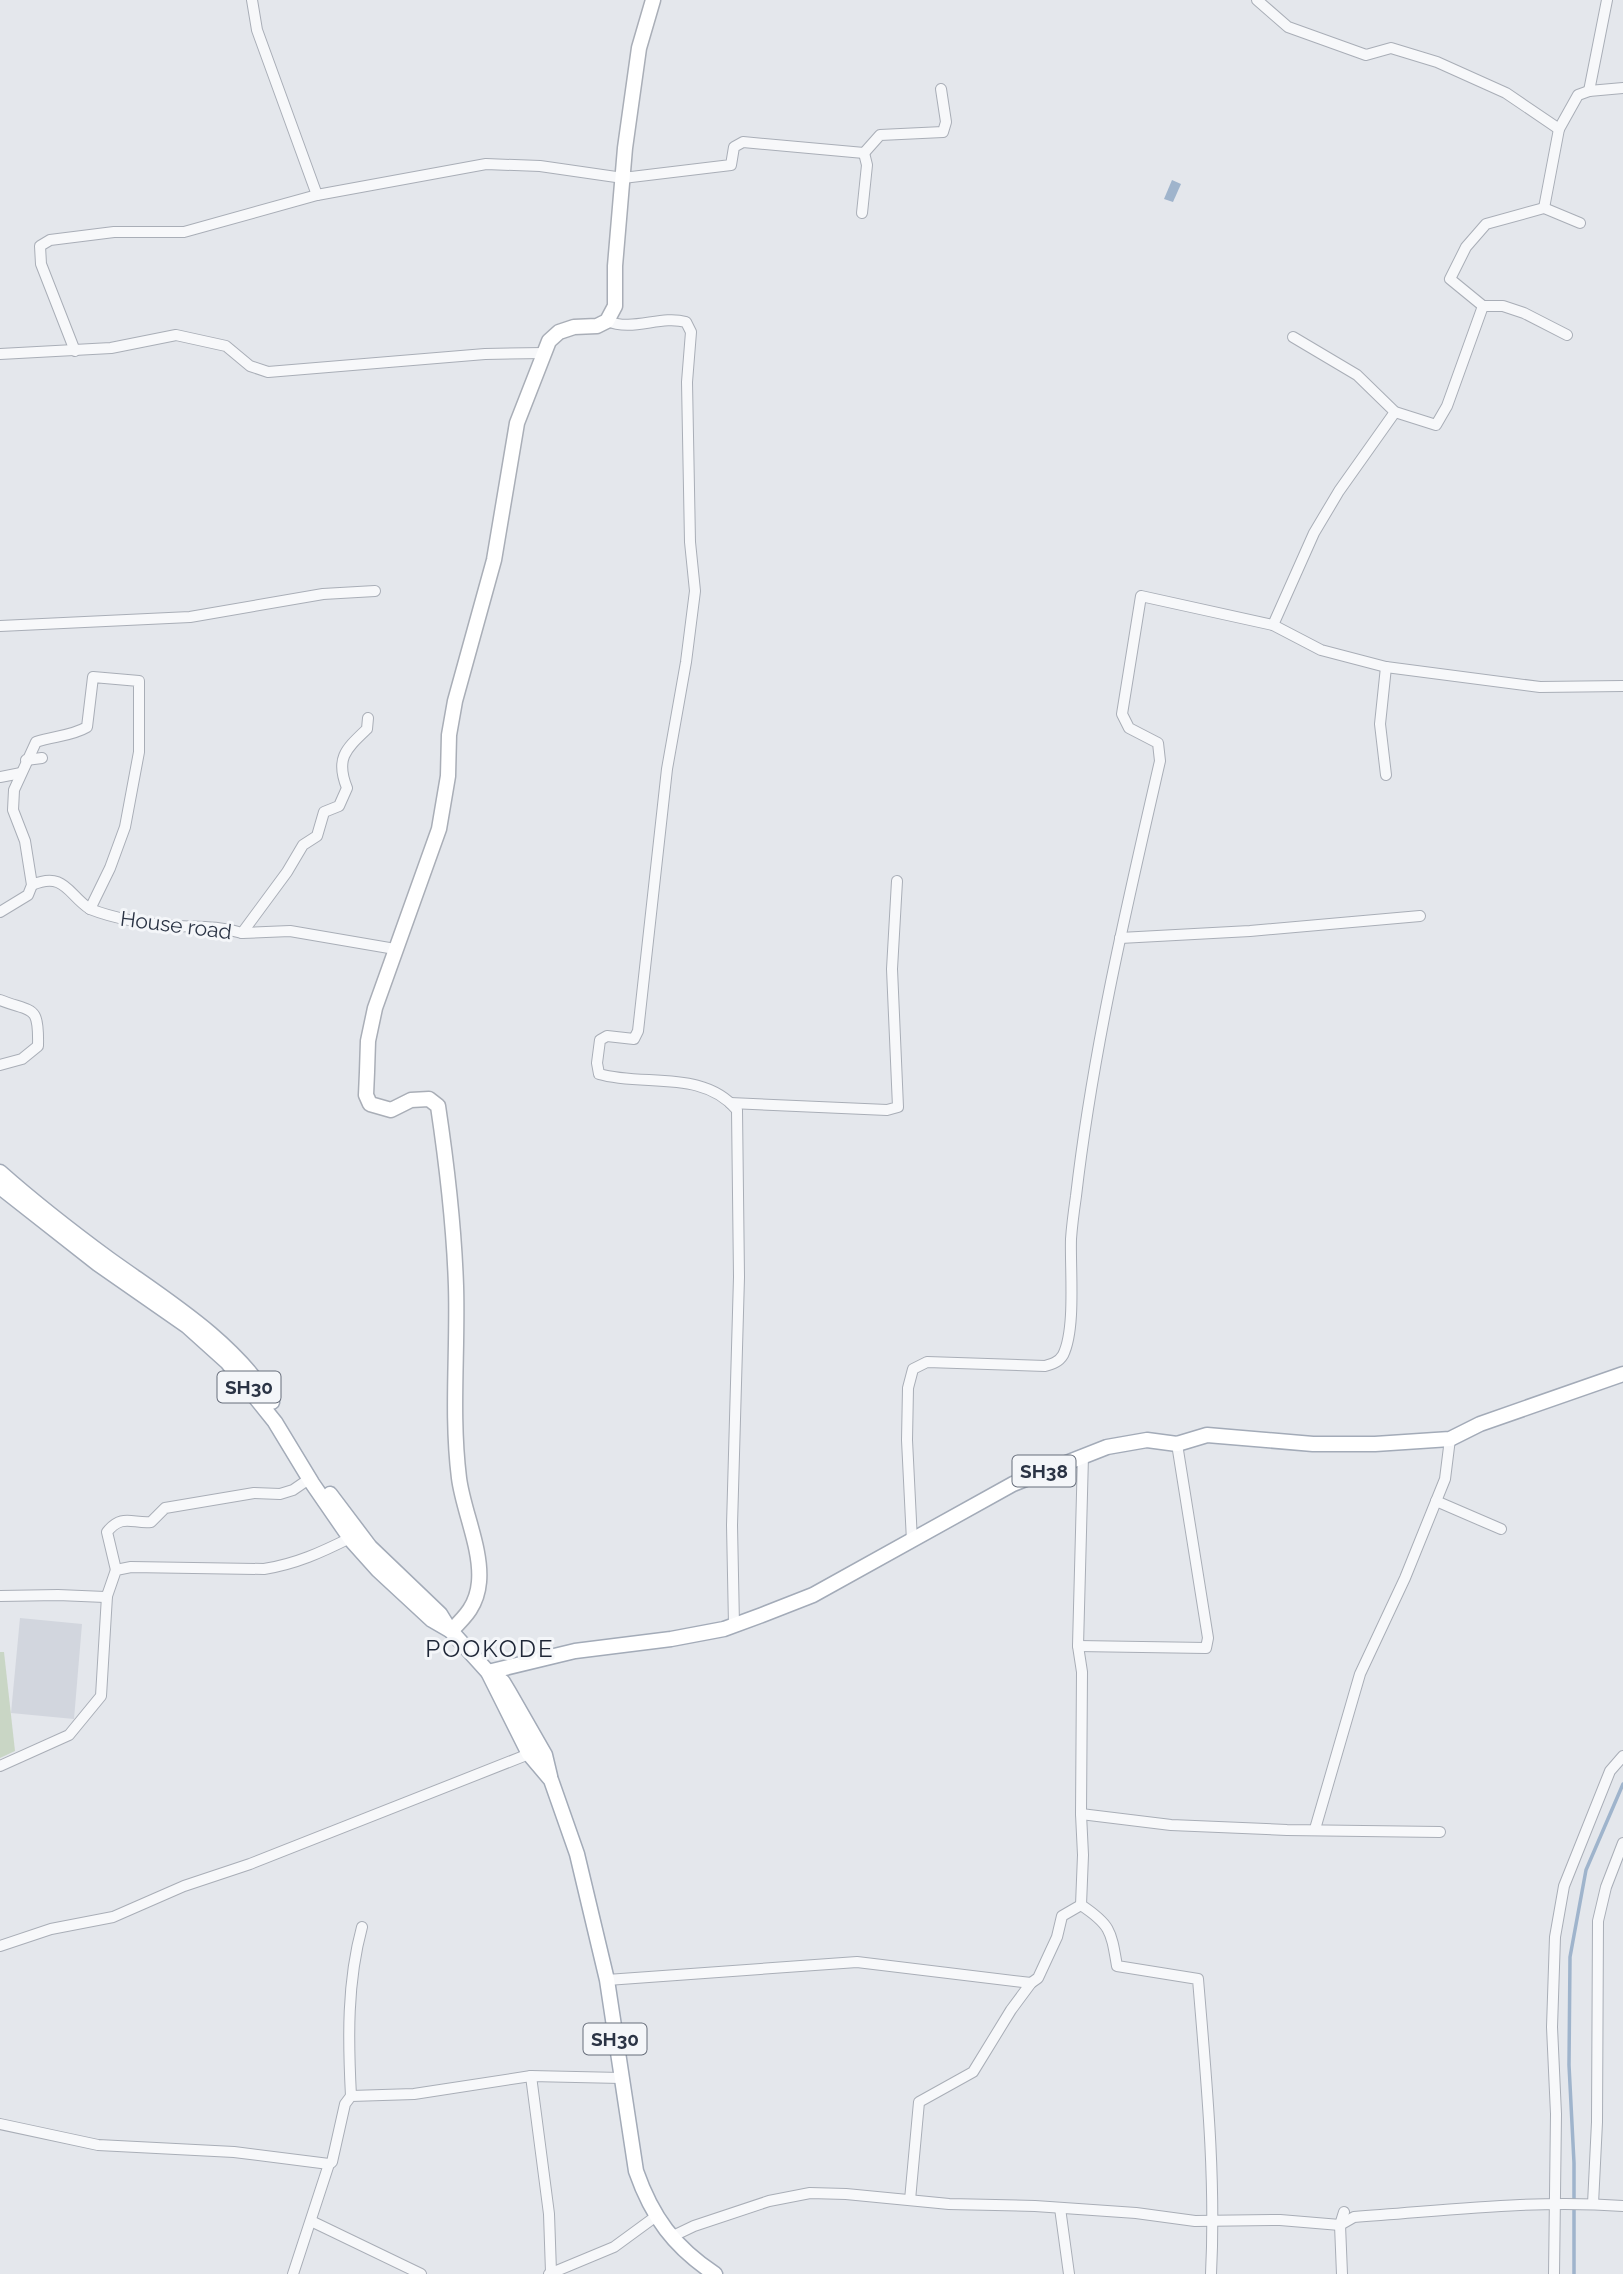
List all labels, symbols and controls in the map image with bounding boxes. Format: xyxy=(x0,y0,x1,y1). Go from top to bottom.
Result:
street label: House road xyxy=(119,906,233,944)
road number: SH30 xyxy=(218,1372,280,1402)
road number: SH38 xyxy=(1012,1456,1076,1486)
district label: POOKODE xyxy=(425,1634,555,1663)
road number: SH30 xyxy=(584,2024,646,2054)

